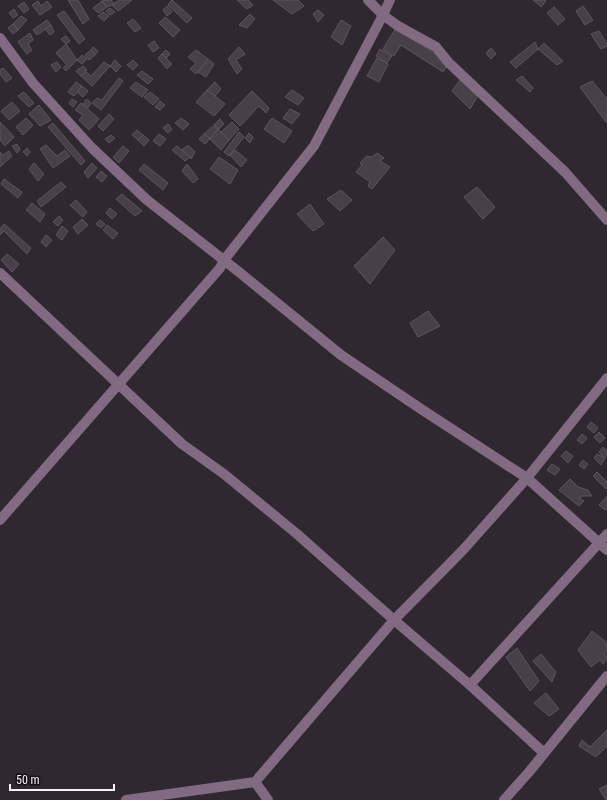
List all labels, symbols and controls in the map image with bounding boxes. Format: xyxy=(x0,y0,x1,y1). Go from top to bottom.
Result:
scale bar xyxy=(10,766,114,792)
text: 50 m xyxy=(16,773,40,787)

